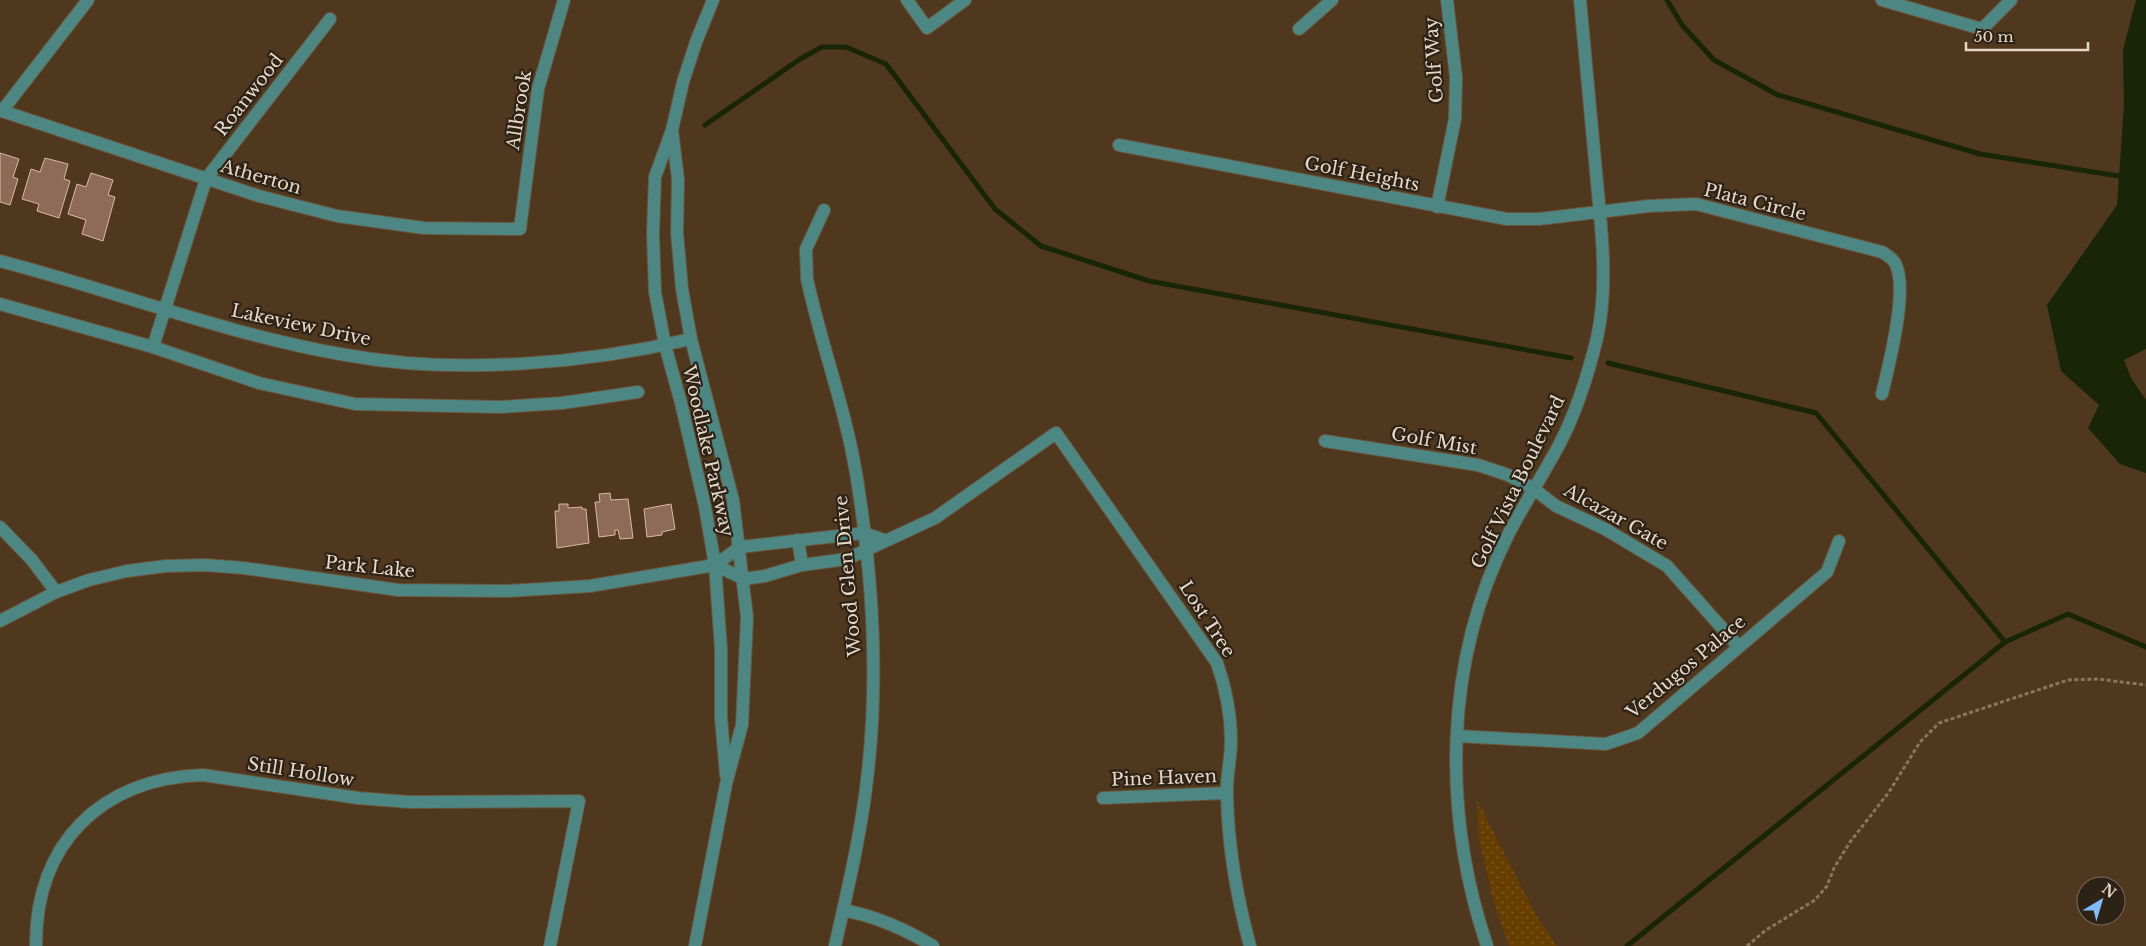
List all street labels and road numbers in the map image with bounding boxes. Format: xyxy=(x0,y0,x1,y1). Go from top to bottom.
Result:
street label: Golf Way xyxy=(1420,16,1448,104)
street label: Roanwood xyxy=(210,49,288,141)
street label: Allbrook xyxy=(502,69,536,152)
street label: Golf Heights xyxy=(1303,152,1421,196)
street label: Atherton xyxy=(217,155,304,199)
street label: Plata Circle xyxy=(1702,179,1808,225)
street label: Lakeview Drive xyxy=(229,299,373,351)
street label: Woodlake Parkway xyxy=(677,362,739,539)
street label: Golf Vista Boulevard xyxy=(1466,392,1570,572)
street label: Golf Mist xyxy=(1389,423,1479,459)
street label: Alcazar Gate xyxy=(1559,479,1672,555)
street label: Wood Glen Drive xyxy=(830,495,866,658)
street label: Park Lake xyxy=(324,551,416,583)
street label: Lost Tree xyxy=(1174,577,1240,661)
street label: Verdugos Palace xyxy=(1621,611,1750,724)
street label: Still Hollow xyxy=(246,753,357,791)
street label: Pine Haven xyxy=(1111,765,1217,791)

